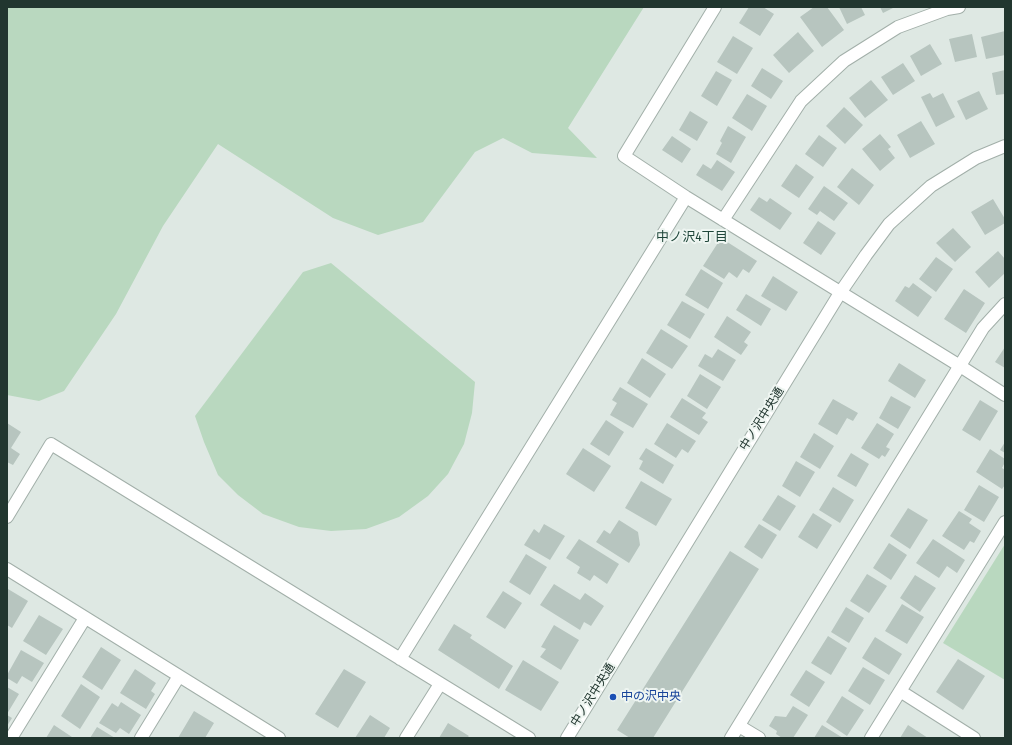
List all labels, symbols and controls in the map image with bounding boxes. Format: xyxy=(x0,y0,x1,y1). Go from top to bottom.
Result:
district label: 中ノ沢4丁目 xyxy=(656,229,728,245)
street label: 中ノ沢中央通 xyxy=(737,385,787,453)
street label: 中ノ沢中央通 xyxy=(568,661,618,729)
place label: 中の沢中央 xyxy=(621,690,681,704)
marker: 中の沢中央 xyxy=(608,692,618,702)

